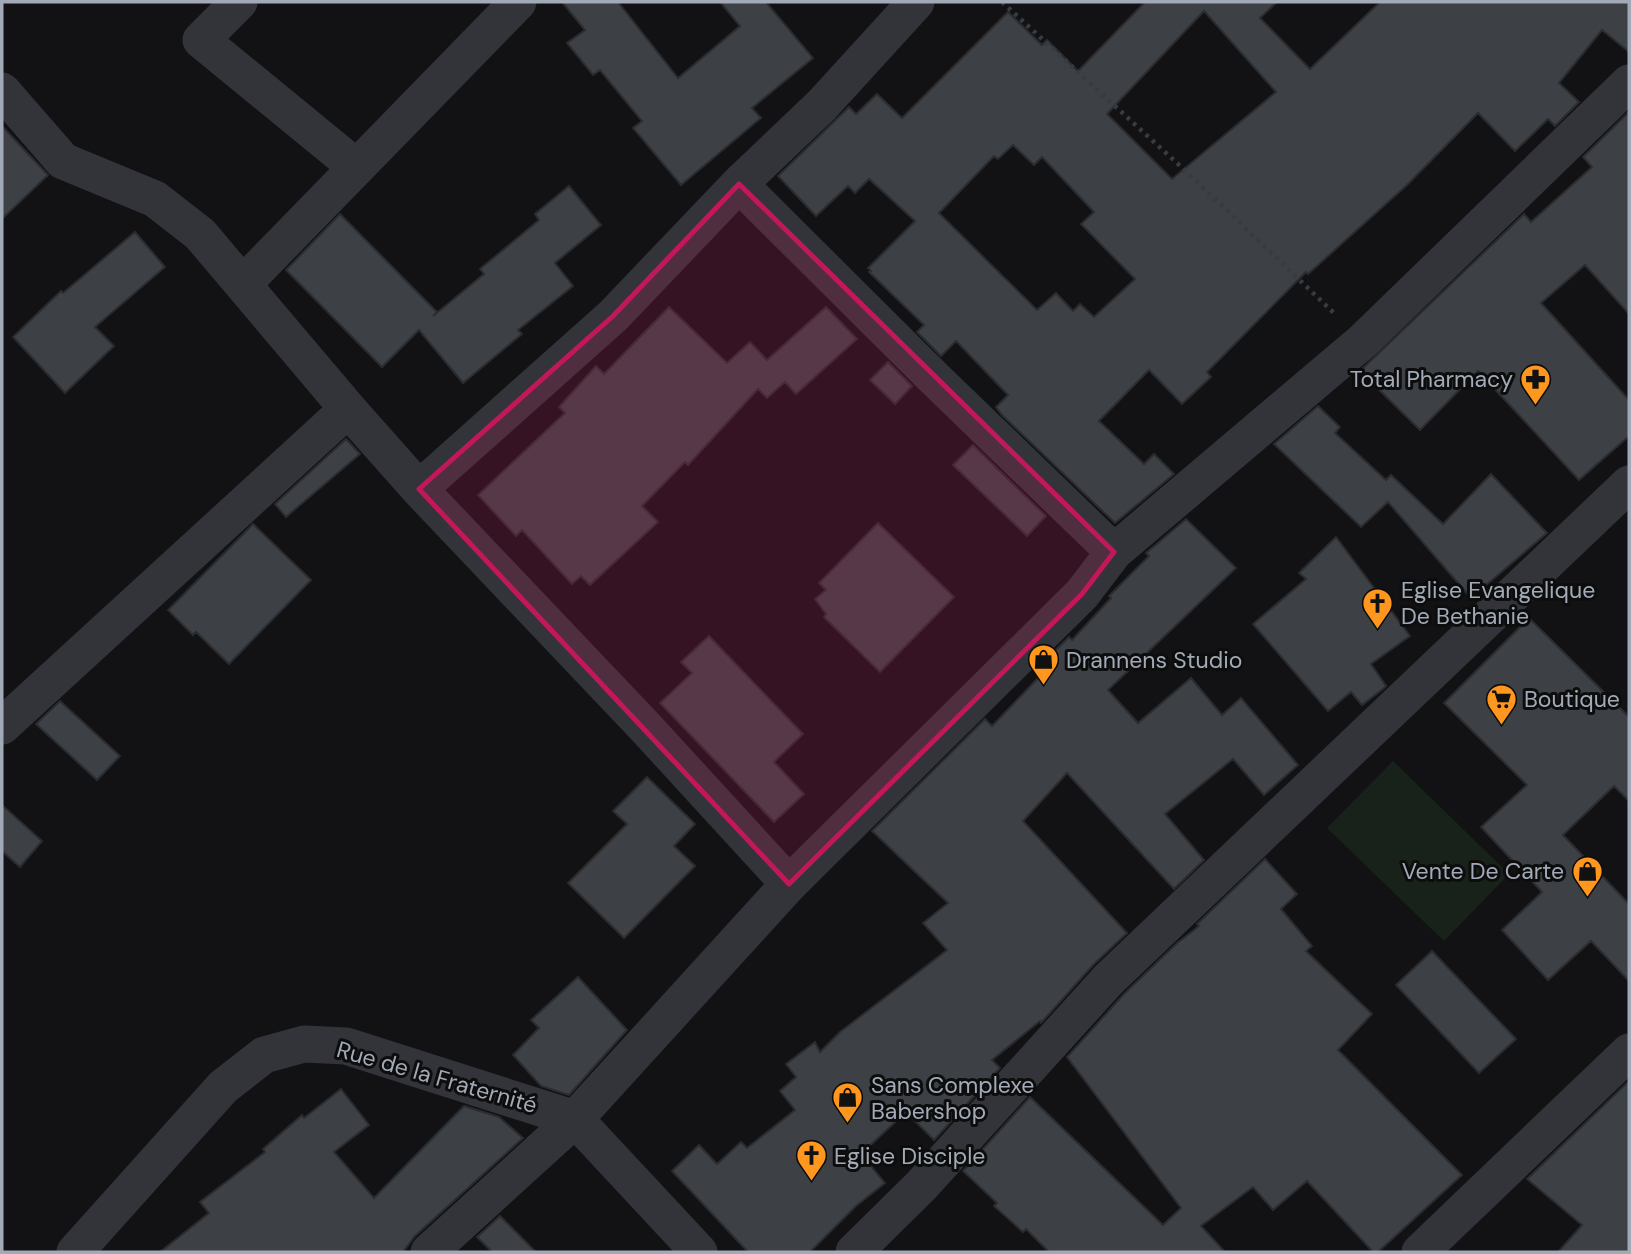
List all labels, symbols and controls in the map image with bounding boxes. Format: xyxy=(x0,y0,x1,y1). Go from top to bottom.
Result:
pharmacy icon: Total Pharmacy xyxy=(1519,362,1553,406)
place label: Total Pharmacy xyxy=(1350,364,1513,394)
place label: Eglise Evangelique De Bethanie xyxy=(1401,575,1595,631)
church icon: Eglise Evangelique De Bethanie xyxy=(1361,586,1395,630)
shop icon: Drannens Studio xyxy=(1026,643,1060,687)
place label: Drannens Studio xyxy=(1066,645,1242,675)
supermarket icon: Boutique xyxy=(1484,682,1518,726)
place label: Boutique xyxy=(1524,684,1620,714)
shop icon: Vente De Carte xyxy=(1570,854,1604,898)
place label: Vente De Carte xyxy=(1402,856,1564,886)
street label: Rue de la Fraternité xyxy=(333,1034,541,1120)
place label: Sans Complexe Babershop xyxy=(871,1070,1034,1126)
shop icon: Sans Complexe Babershop xyxy=(831,1081,865,1125)
church icon: Eglise Disciple xyxy=(794,1139,828,1183)
place label: Eglise Disciple xyxy=(834,1141,985,1171)

